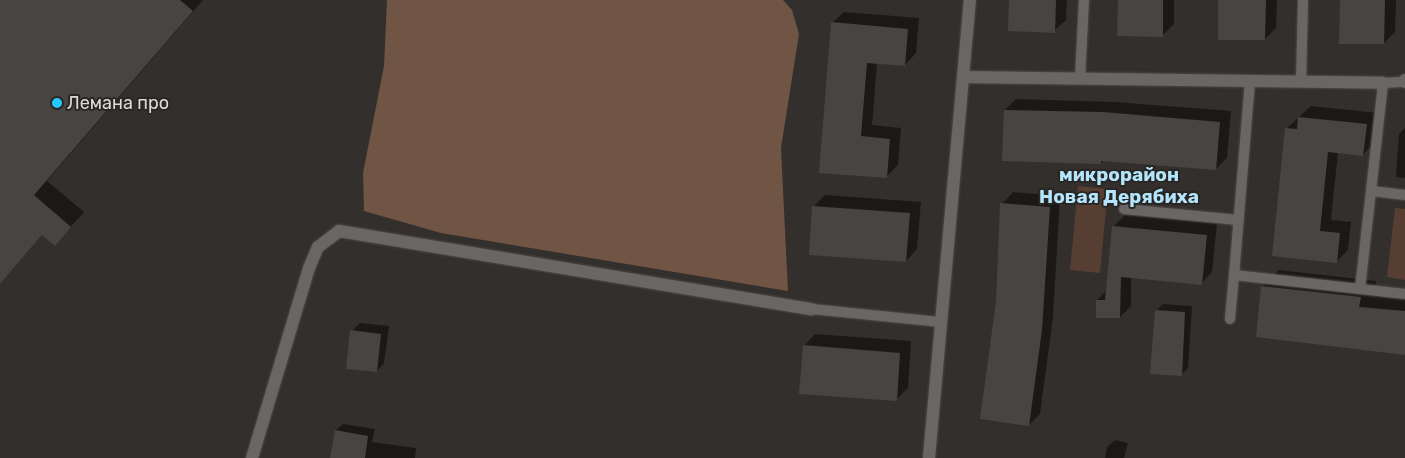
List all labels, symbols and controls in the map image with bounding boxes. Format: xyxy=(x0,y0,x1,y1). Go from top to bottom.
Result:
place label: Лемана про xyxy=(67,92,169,114)
marker: Лемана про xyxy=(51,97,63,109)
district label: микрорайон Новая Дерябиха xyxy=(1039,164,1199,208)

